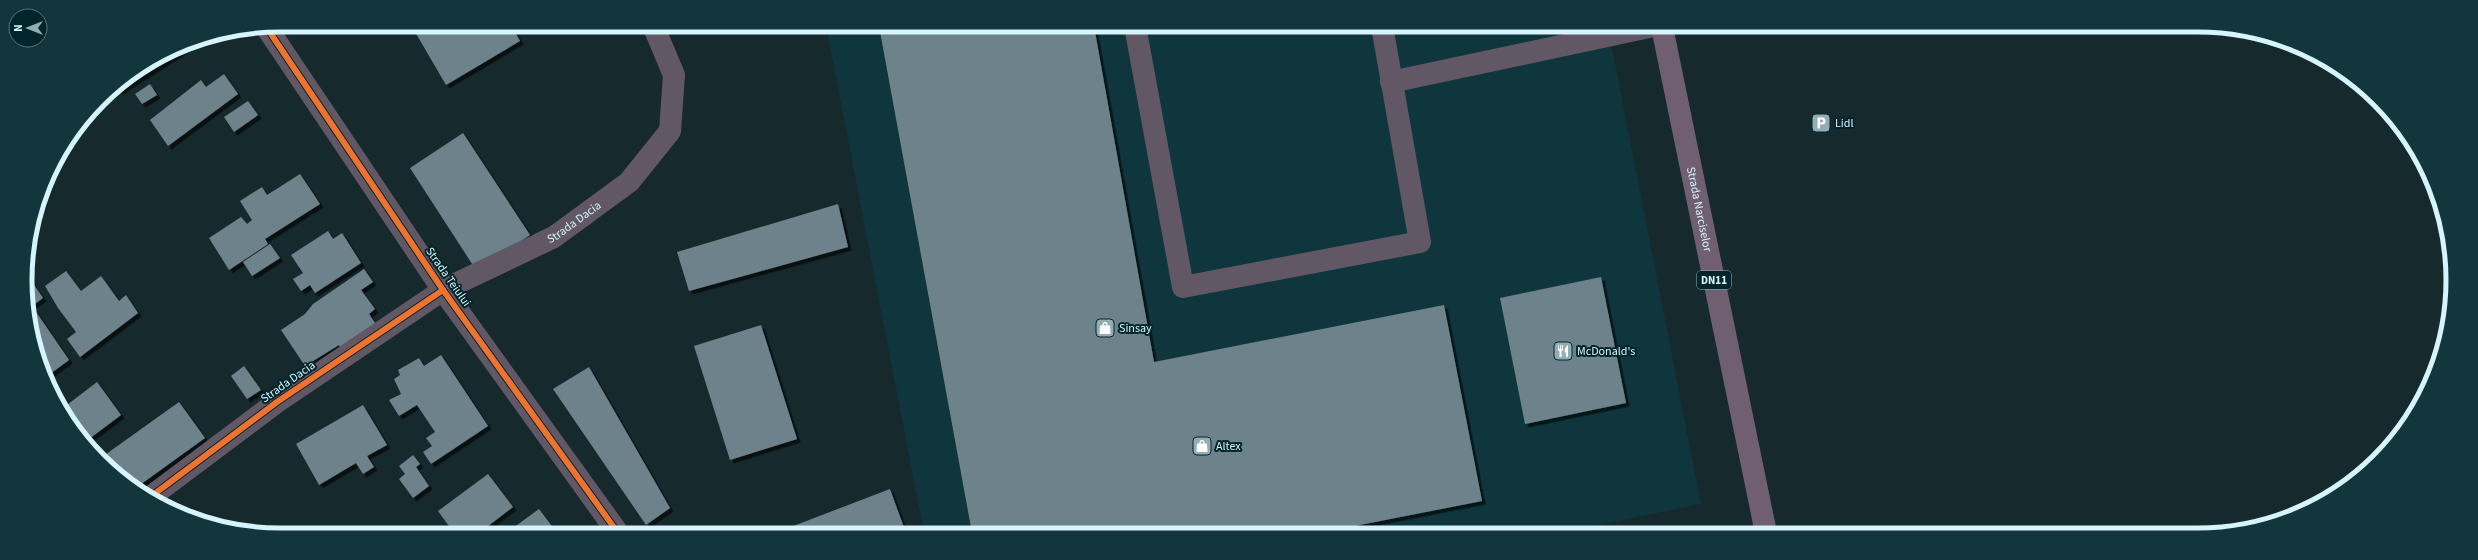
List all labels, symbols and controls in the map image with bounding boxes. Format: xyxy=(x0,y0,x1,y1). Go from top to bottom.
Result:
north arrow xyxy=(8,8,48,48)
text: N xyxy=(11,24,26,32)
parking icon: Lidl xyxy=(1810,112,1832,134)
place label: Lidl xyxy=(1835,115,1854,132)
street label: Strada Narciselor xyxy=(1682,165,1717,254)
street label: Strada Dacia xyxy=(544,197,604,248)
street label: Strada Teiului xyxy=(421,244,475,310)
road number: DN11 xyxy=(1697,271,1731,289)
shop icon: Sinsay xyxy=(1094,317,1116,339)
place label: Sinsay xyxy=(1119,320,1152,337)
restaurant icon: McDonald's xyxy=(1552,340,1574,362)
place label: McDonald's xyxy=(1577,343,1635,360)
street label: Strada Dacia xyxy=(257,357,319,407)
shop icon: Altex xyxy=(1191,435,1213,457)
place label: Altex xyxy=(1216,438,1241,455)

